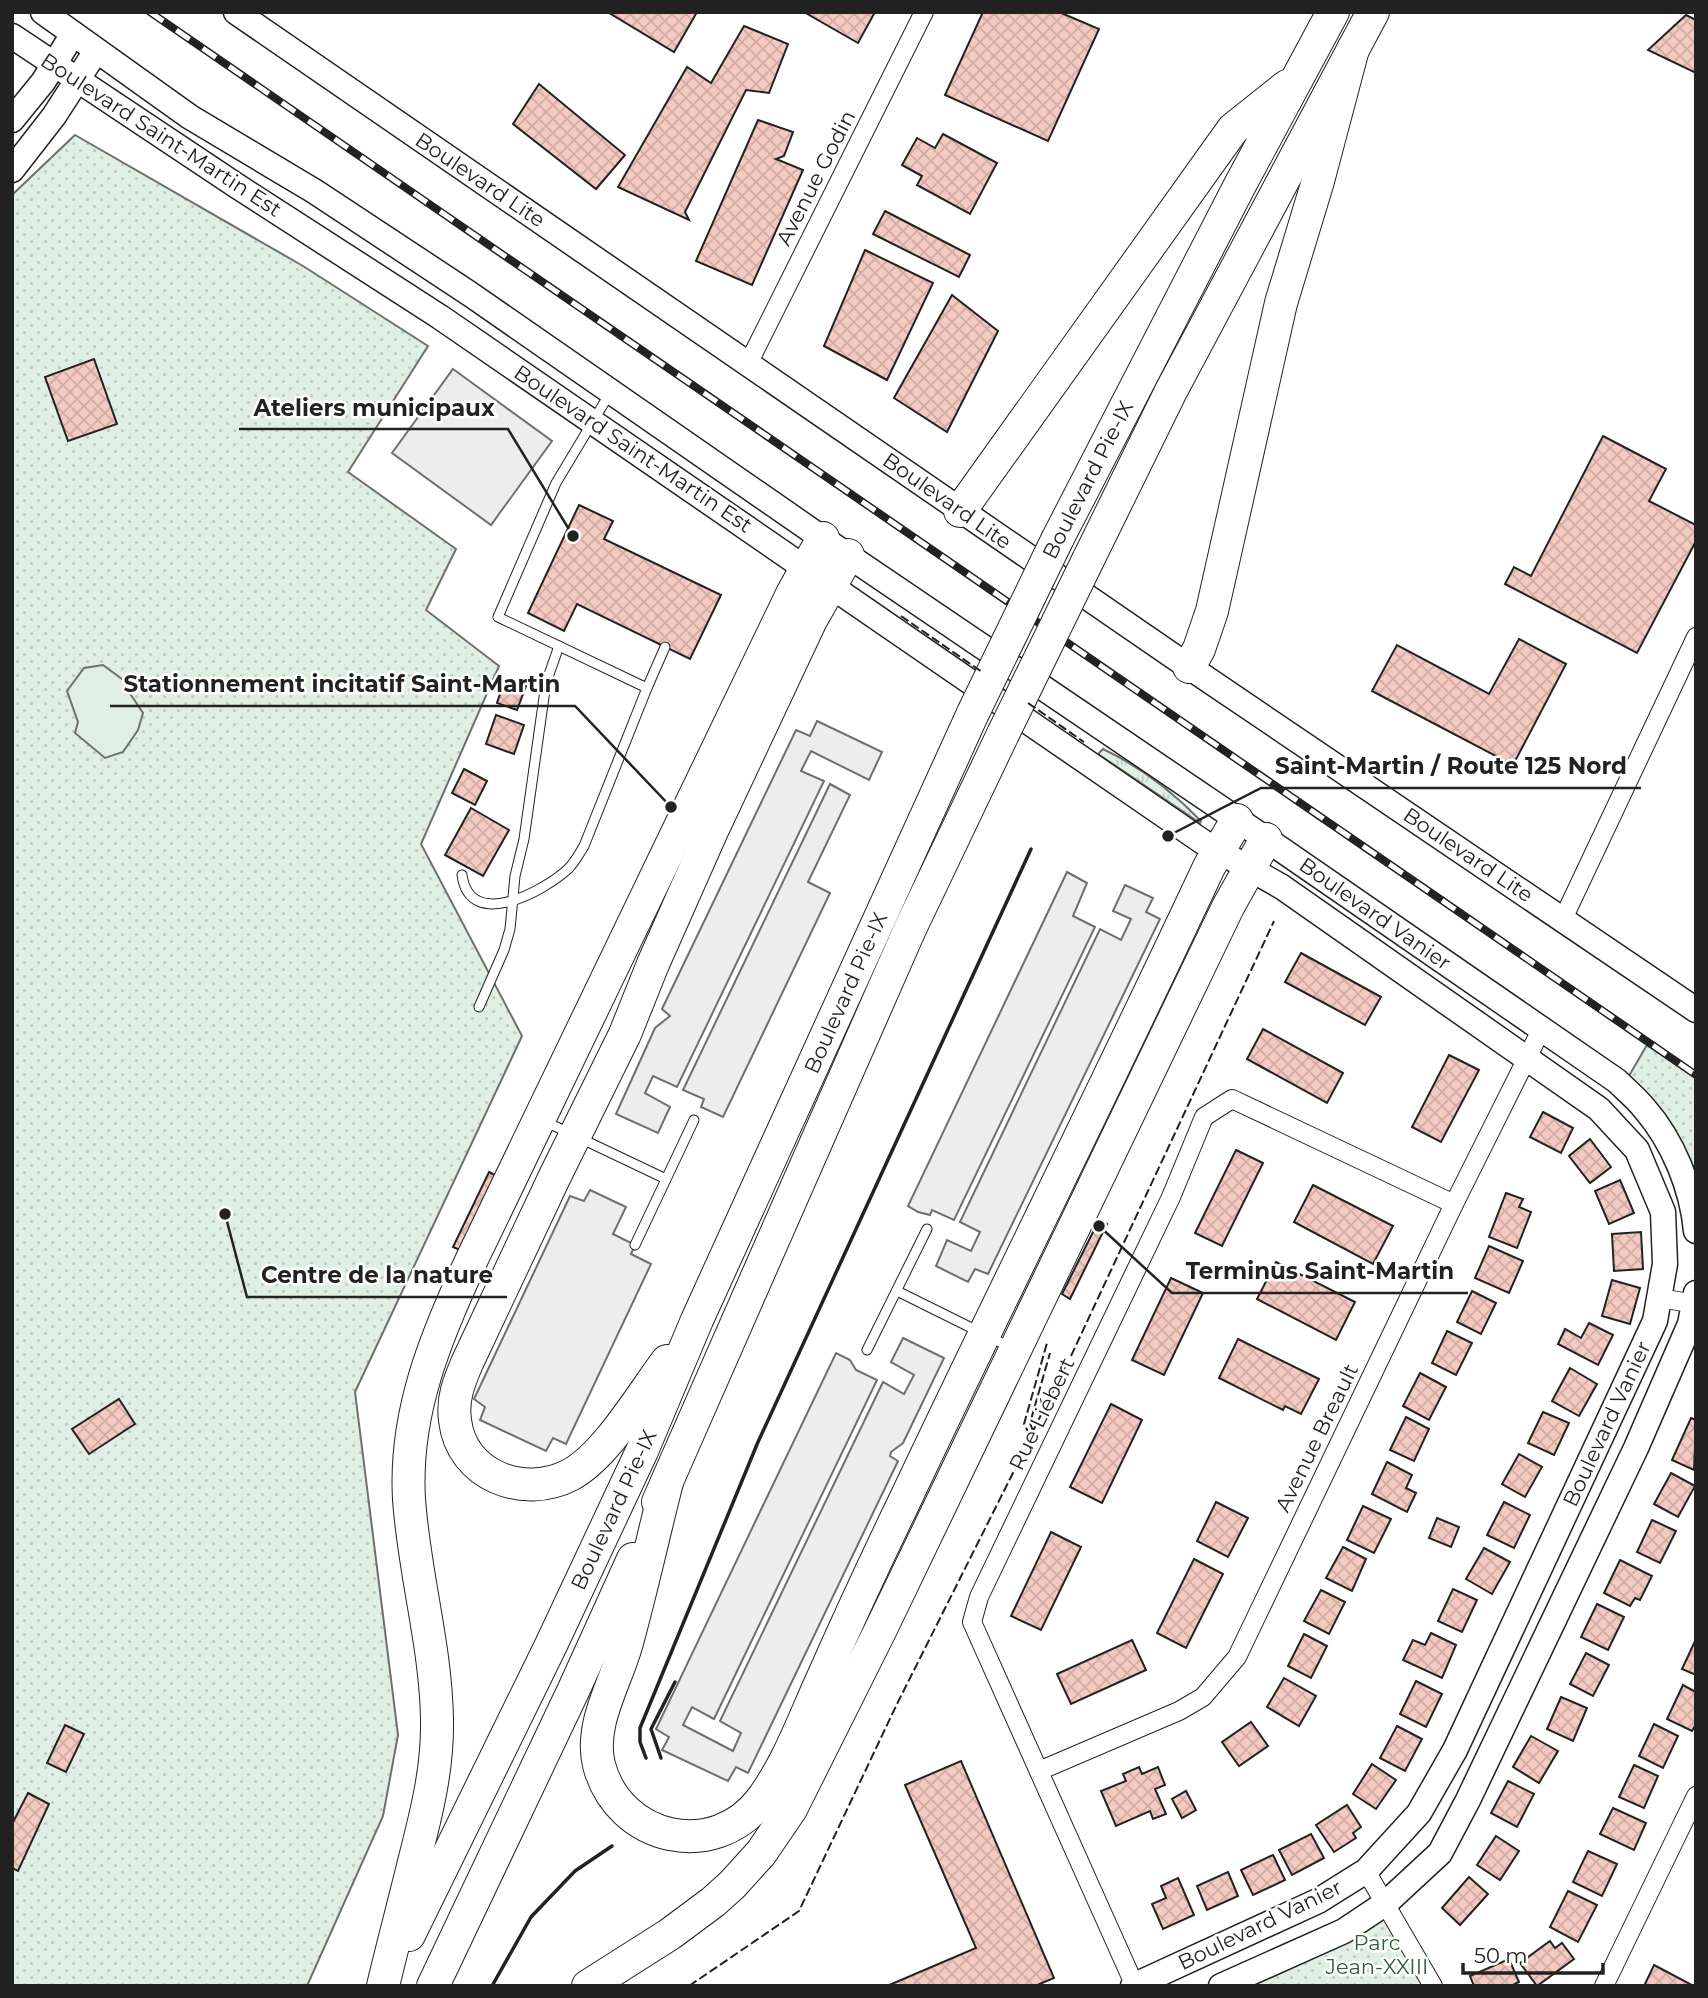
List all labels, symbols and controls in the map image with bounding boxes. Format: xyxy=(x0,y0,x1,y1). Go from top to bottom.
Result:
street label: Boulevard Saint-Martin Est xyxy=(36,47,286,222)
street label: Avenue Godin xyxy=(771,106,860,249)
street label: Boulevard Lite xyxy=(411,127,550,232)
street label: Boulevard Saint-Martin Est xyxy=(510,359,757,538)
callout: Ateliers municipaux xyxy=(239,385,508,429)
text: Ateliers municipaux xyxy=(252,394,495,422)
street label: Boulevard Pie-IX xyxy=(1037,396,1138,563)
street label: Boulevard Lite xyxy=(878,447,1016,554)
callout: Stationnement incitatif Saint-Martin xyxy=(110,662,575,706)
text: Stationnement incitatif Saint-Martin xyxy=(123,670,561,698)
callout: Saint-Martin / Route 125 Nord xyxy=(1261,744,1641,788)
text: Saint-Martin / Route 125 Nord xyxy=(1275,752,1627,780)
street label: Boulevard Lite xyxy=(1399,802,1538,907)
street label: Boulevard Vanier xyxy=(1295,852,1456,975)
street label: Boulevard Pie-IX xyxy=(799,908,892,1077)
callout: Terminus Saint-Martin xyxy=(1172,1249,1468,1293)
callout: Centre de la nature xyxy=(247,1253,507,1297)
text: Terminus Saint-Martin xyxy=(1186,1257,1454,1285)
text: Centre de la nature xyxy=(261,1261,493,1289)
street label: Boulevard Vanier xyxy=(1557,1337,1656,1510)
street label: Rue Liébert xyxy=(1003,1353,1080,1474)
street label: Avenue Breault xyxy=(1270,1360,1363,1516)
street label: Boulevard Pie-IX xyxy=(565,1426,662,1594)
street label: Boulevard Vanier xyxy=(1174,1874,1346,1975)
park label: Parc Jean-XXIII xyxy=(1325,1930,1428,1979)
scale bar xyxy=(1463,1932,1603,1976)
text: 50 m xyxy=(1474,1943,1528,1968)

